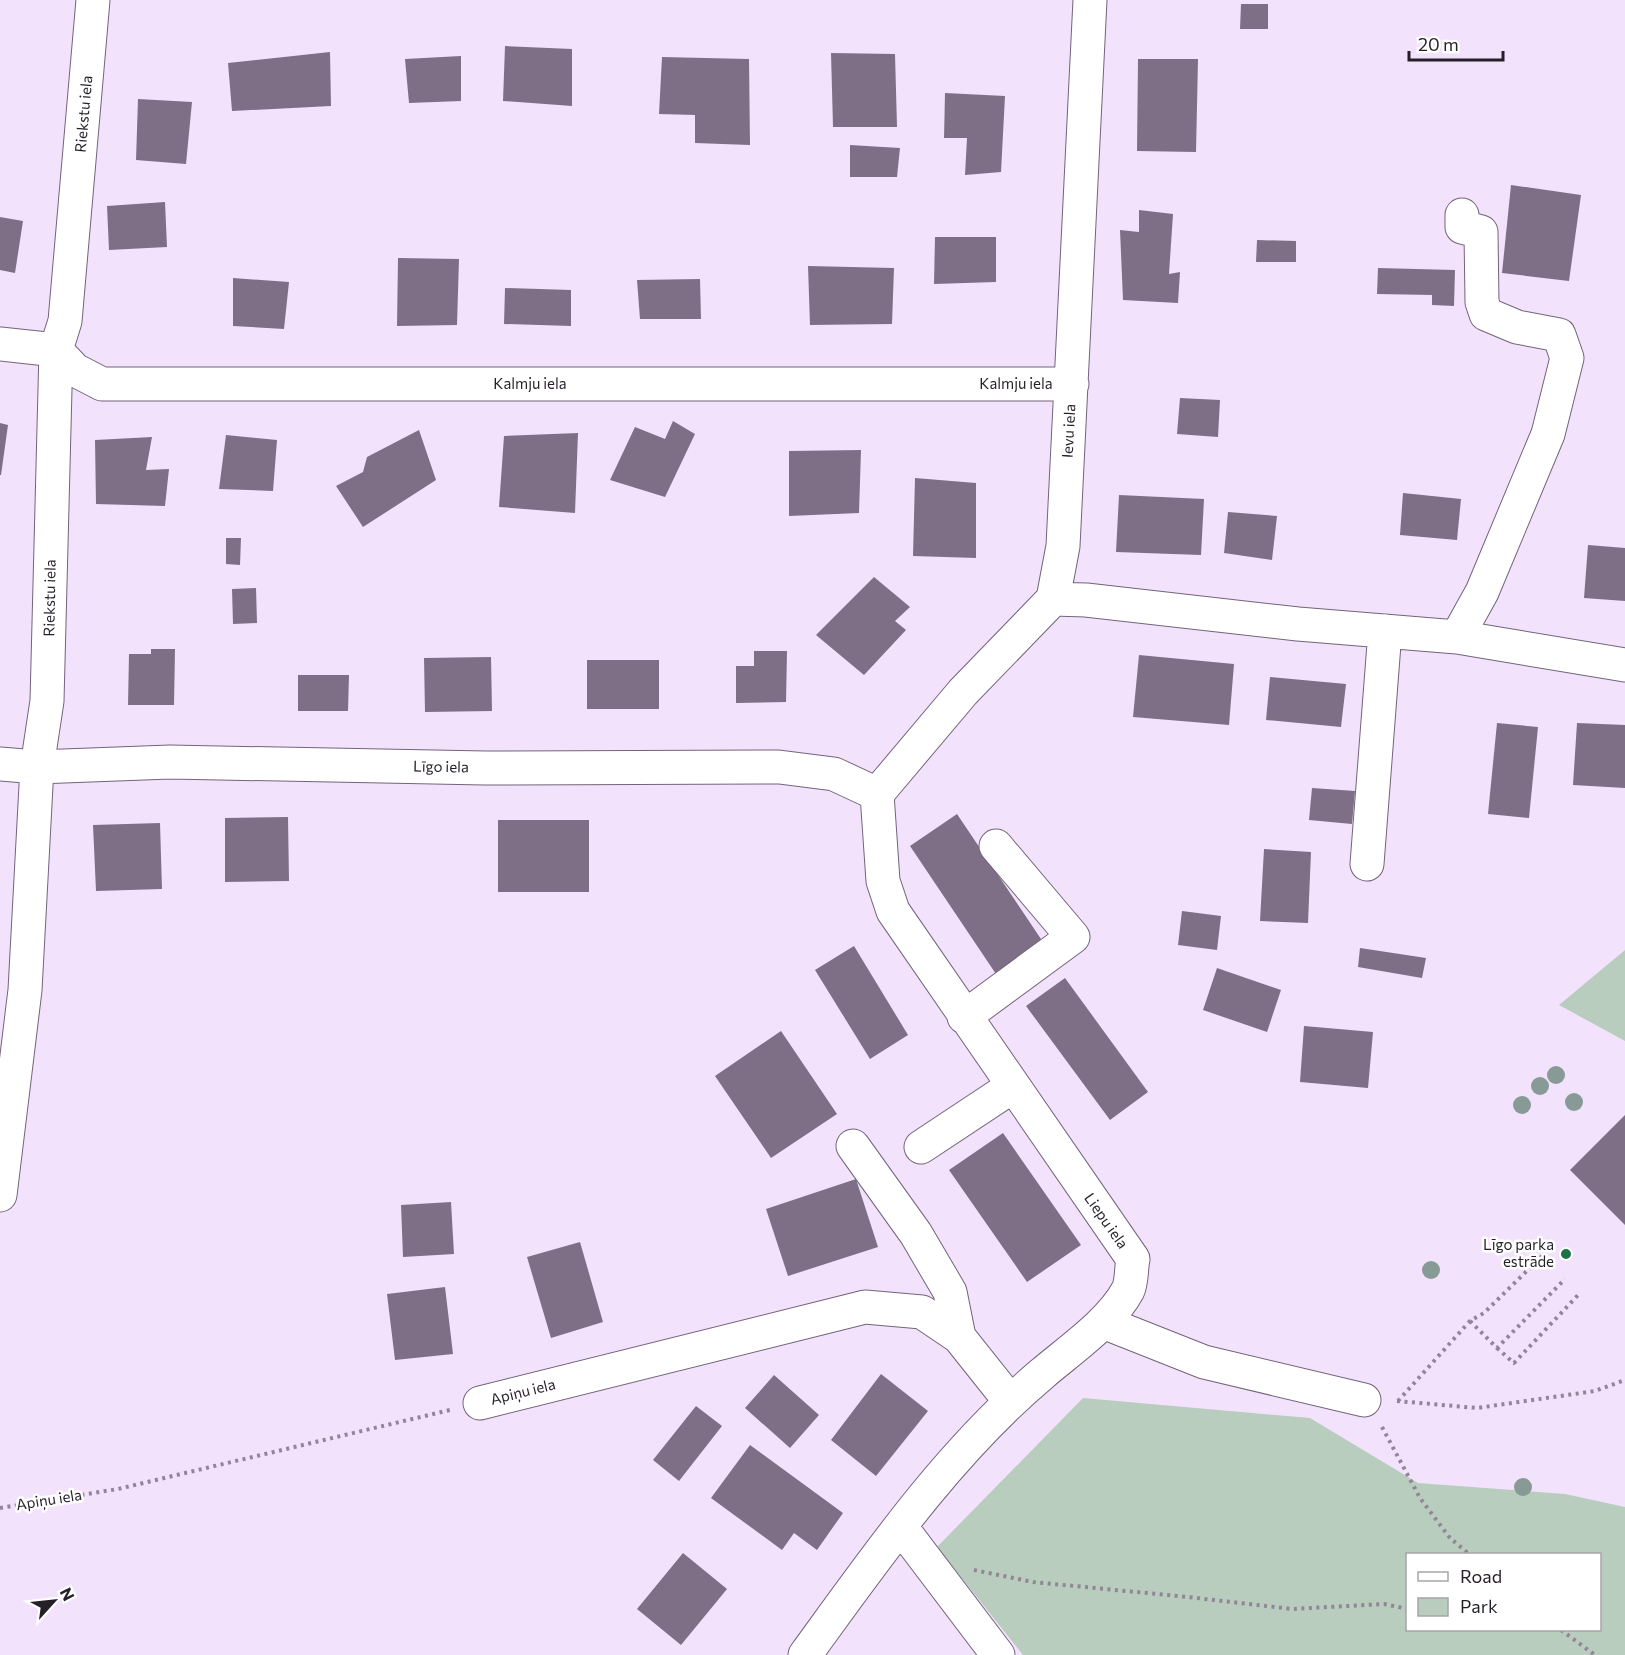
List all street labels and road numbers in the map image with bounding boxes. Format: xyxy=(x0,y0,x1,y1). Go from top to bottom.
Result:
street label: Riekstu iela xyxy=(71,74,95,153)
street label: Kalmju iela xyxy=(493,374,567,392)
street label: Kalmju iela xyxy=(979,374,1053,392)
street label: Ievu iela xyxy=(1058,403,1078,459)
street label: Riekstu iela xyxy=(39,559,59,637)
street label: Līgo iela xyxy=(413,757,469,775)
street label: Liepu iela xyxy=(1081,1189,1133,1252)
street label: Apiņu iela xyxy=(488,1374,558,1410)
street label: Apiņu iela xyxy=(15,1485,83,1515)

